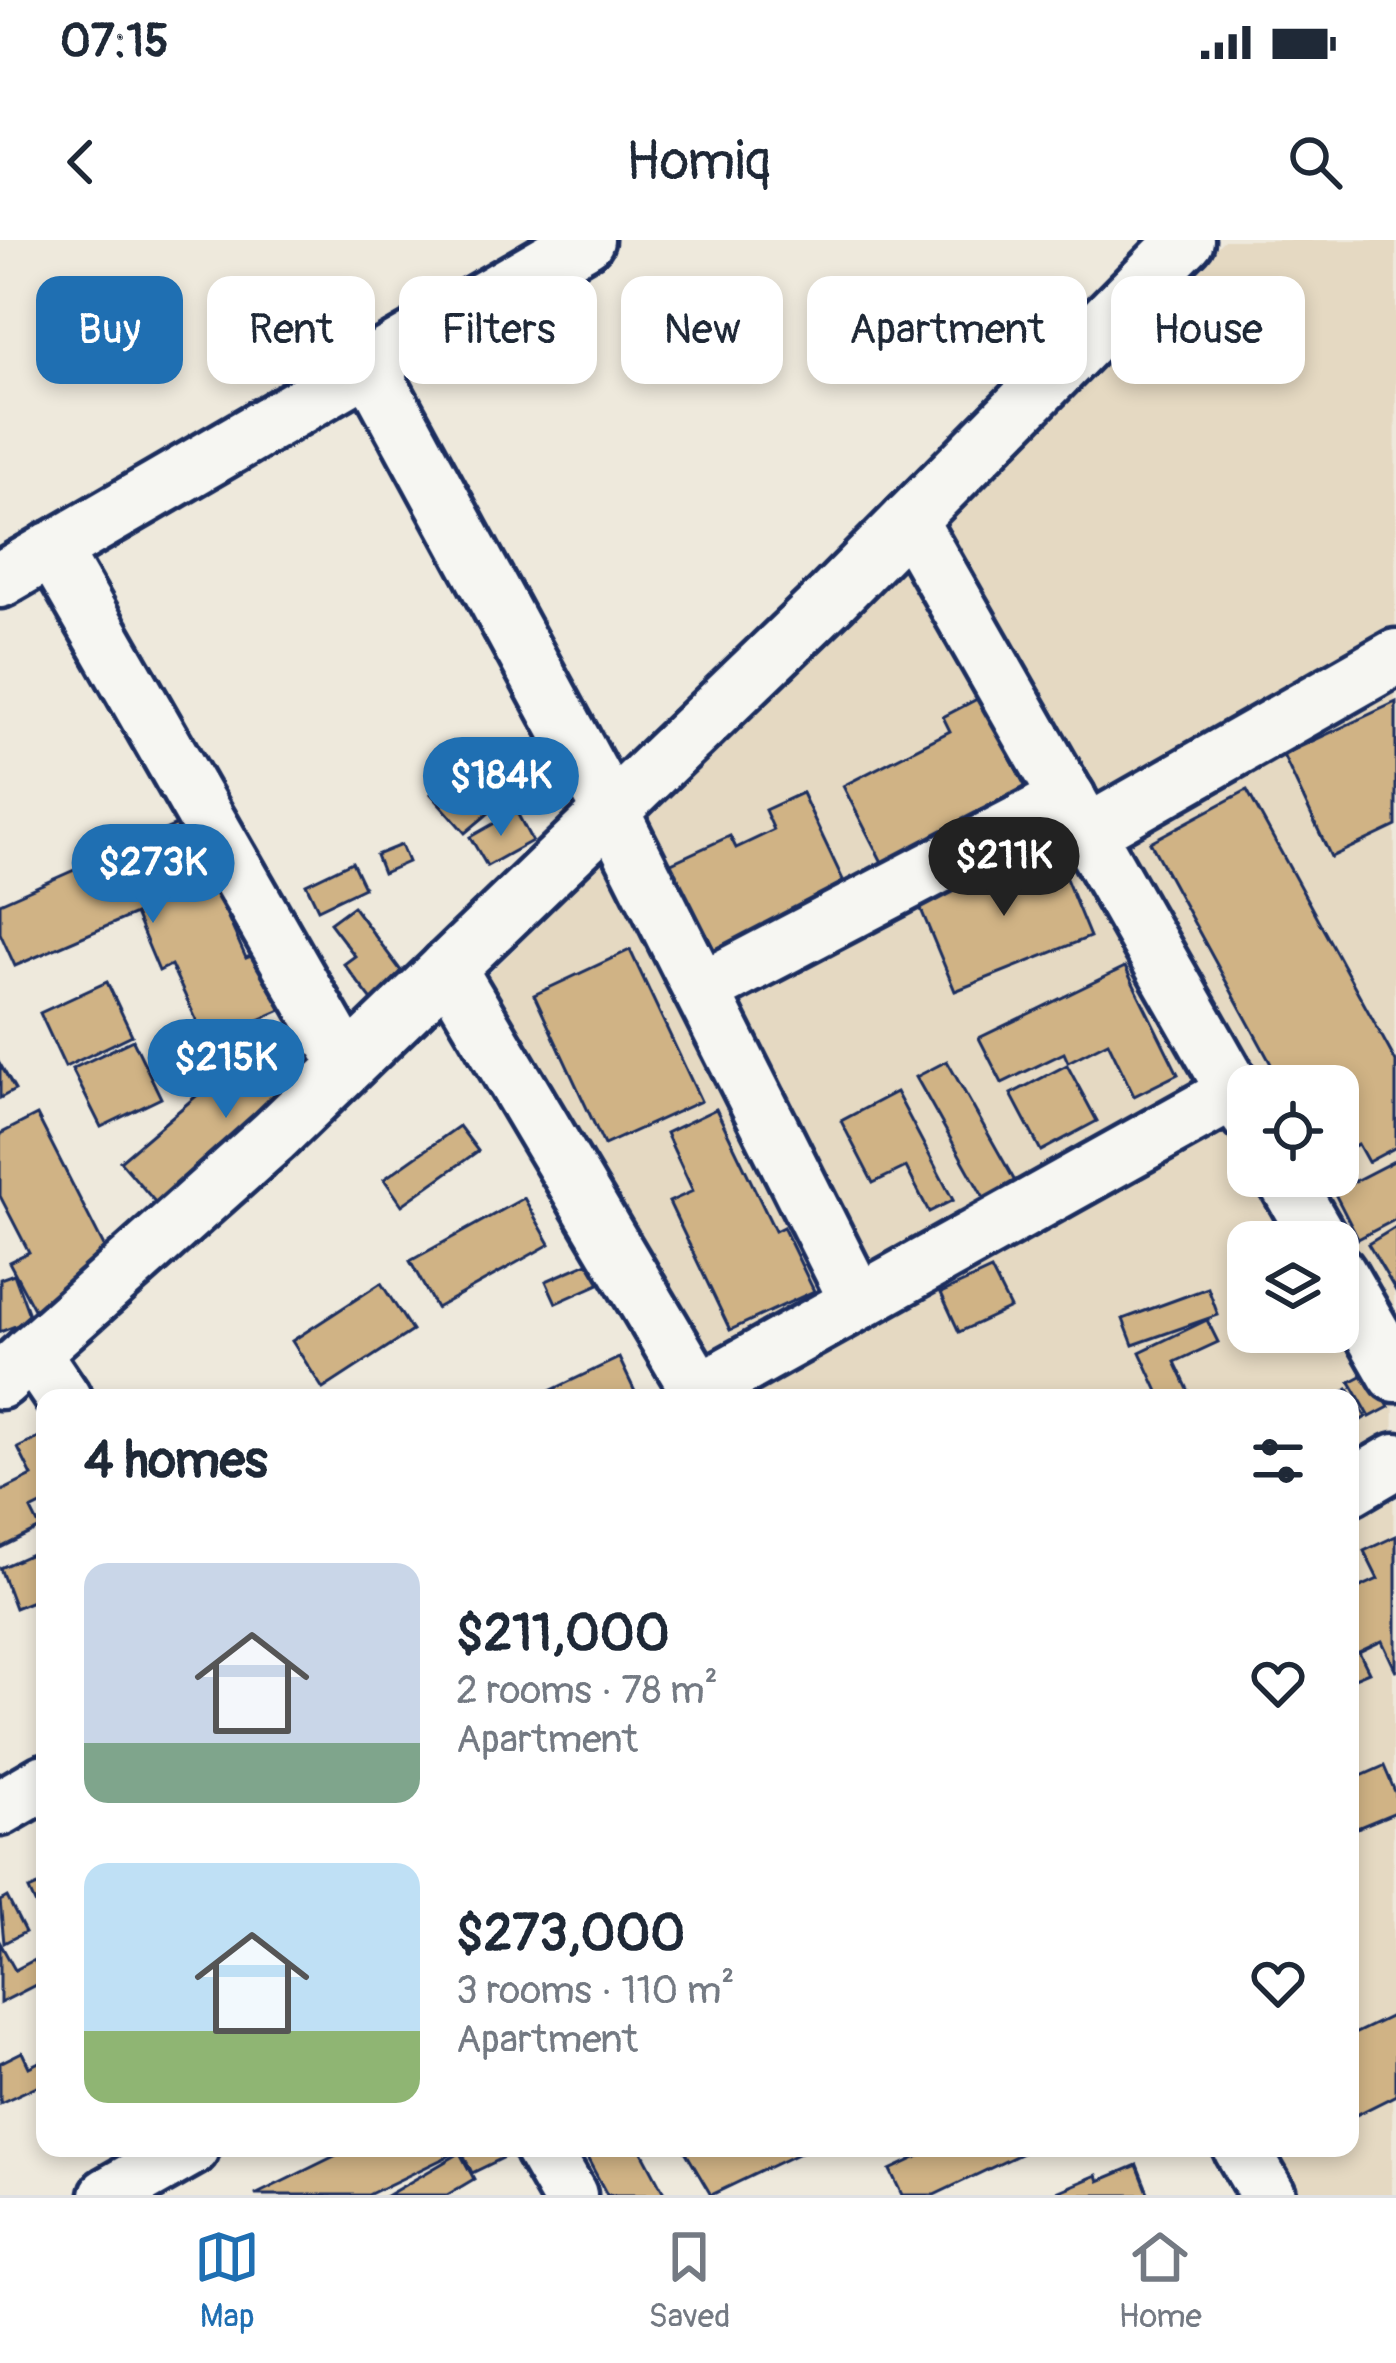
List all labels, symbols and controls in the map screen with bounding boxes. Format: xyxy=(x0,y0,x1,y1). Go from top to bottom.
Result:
text: 07:15 xyxy=(60,14,169,70)
text: Homiq xyxy=(626,128,770,196)
icon: back xyxy=(48,129,114,195)
icon: search xyxy=(1282,129,1348,195)
chip: Buy xyxy=(36,276,183,384)
chip: Rent xyxy=(207,276,375,384)
chip: Filters xyxy=(399,276,597,384)
chip: New xyxy=(621,276,783,384)
chip: Apartment xyxy=(807,276,1087,384)
chip: House xyxy=(1111,276,1305,384)
pin: $184K xyxy=(417,737,585,839)
text: $184K xyxy=(450,751,552,800)
pin: $211K xyxy=(920,817,1088,919)
pin: $273K xyxy=(69,824,237,926)
text: $211K xyxy=(956,831,1052,880)
text: $273K xyxy=(99,838,207,887)
pin: $215K xyxy=(142,1019,310,1121)
text: $215K xyxy=(175,1033,277,1082)
map controls xyxy=(1227,1065,1359,1353)
button: locate xyxy=(1227,1065,1359,1197)
button: layers xyxy=(1227,1221,1359,1353)
icon: filters xyxy=(1245,1428,1311,1494)
text: 4 homes xyxy=(84,1429,268,1493)
text: $211,000 xyxy=(456,1602,670,1666)
icon: home xyxy=(180,1611,324,1755)
icon: heart xyxy=(1245,1650,1311,1716)
text: 2 rooms · 78 m² xyxy=(456,1666,718,1715)
text: Apartment xyxy=(456,1715,638,1764)
text: $273,000 xyxy=(456,1902,685,1966)
icon: home xyxy=(180,1911,324,2055)
icon: heart xyxy=(1245,1950,1311,2016)
text: 3 rooms · 110 m² xyxy=(456,1966,735,2015)
text: Apartment xyxy=(456,2015,638,2064)
tab: Map xyxy=(194,2224,260,2337)
tab: Saved xyxy=(648,2224,730,2337)
tab: Home xyxy=(1119,2224,1202,2337)

